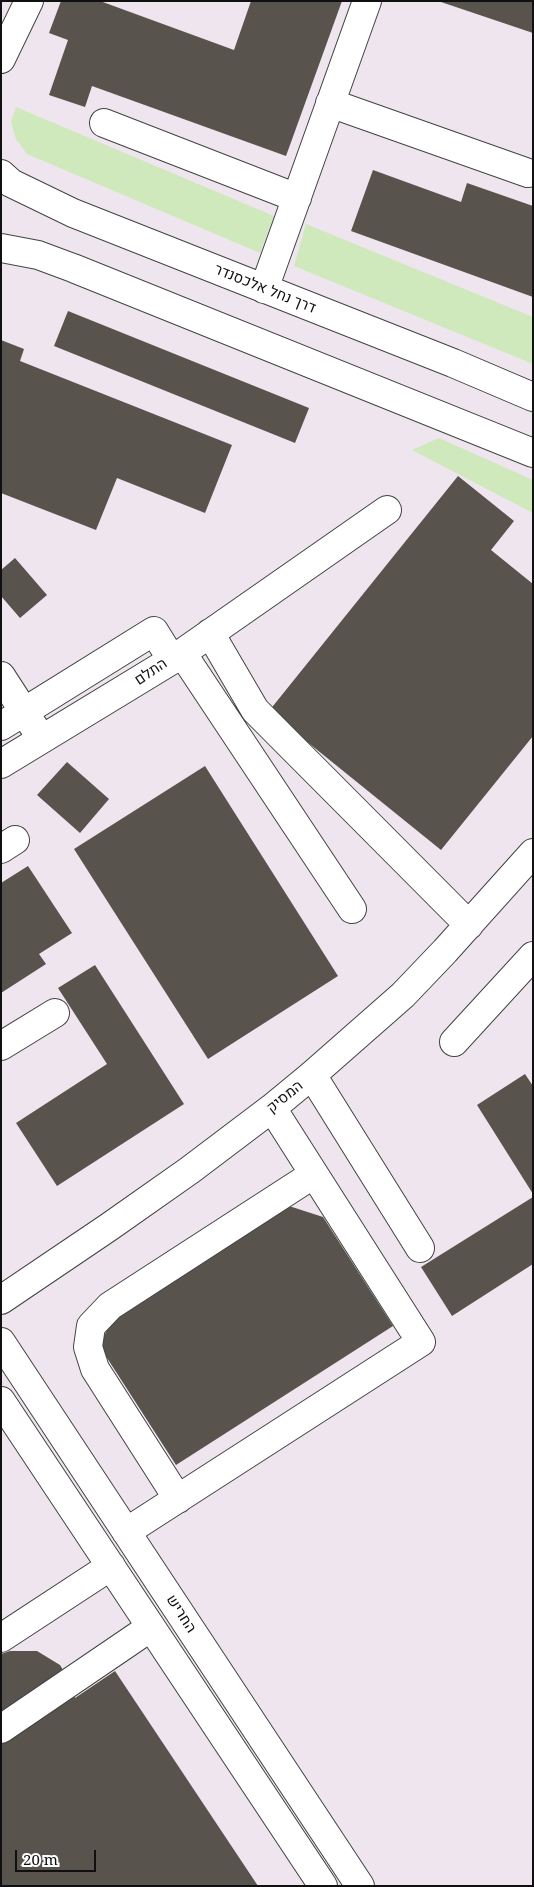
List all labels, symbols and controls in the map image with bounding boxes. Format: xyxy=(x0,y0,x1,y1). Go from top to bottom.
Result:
street label: דרך נחל אלכסנדר xyxy=(211,260,319,318)
street label: התלם xyxy=(131,655,171,689)
street label: המסיק xyxy=(263,1077,307,1117)
street label: החריש xyxy=(162,1592,200,1636)
scale bar xyxy=(18,1840,99,1872)
text: 20 m xyxy=(23,1849,58,1869)

